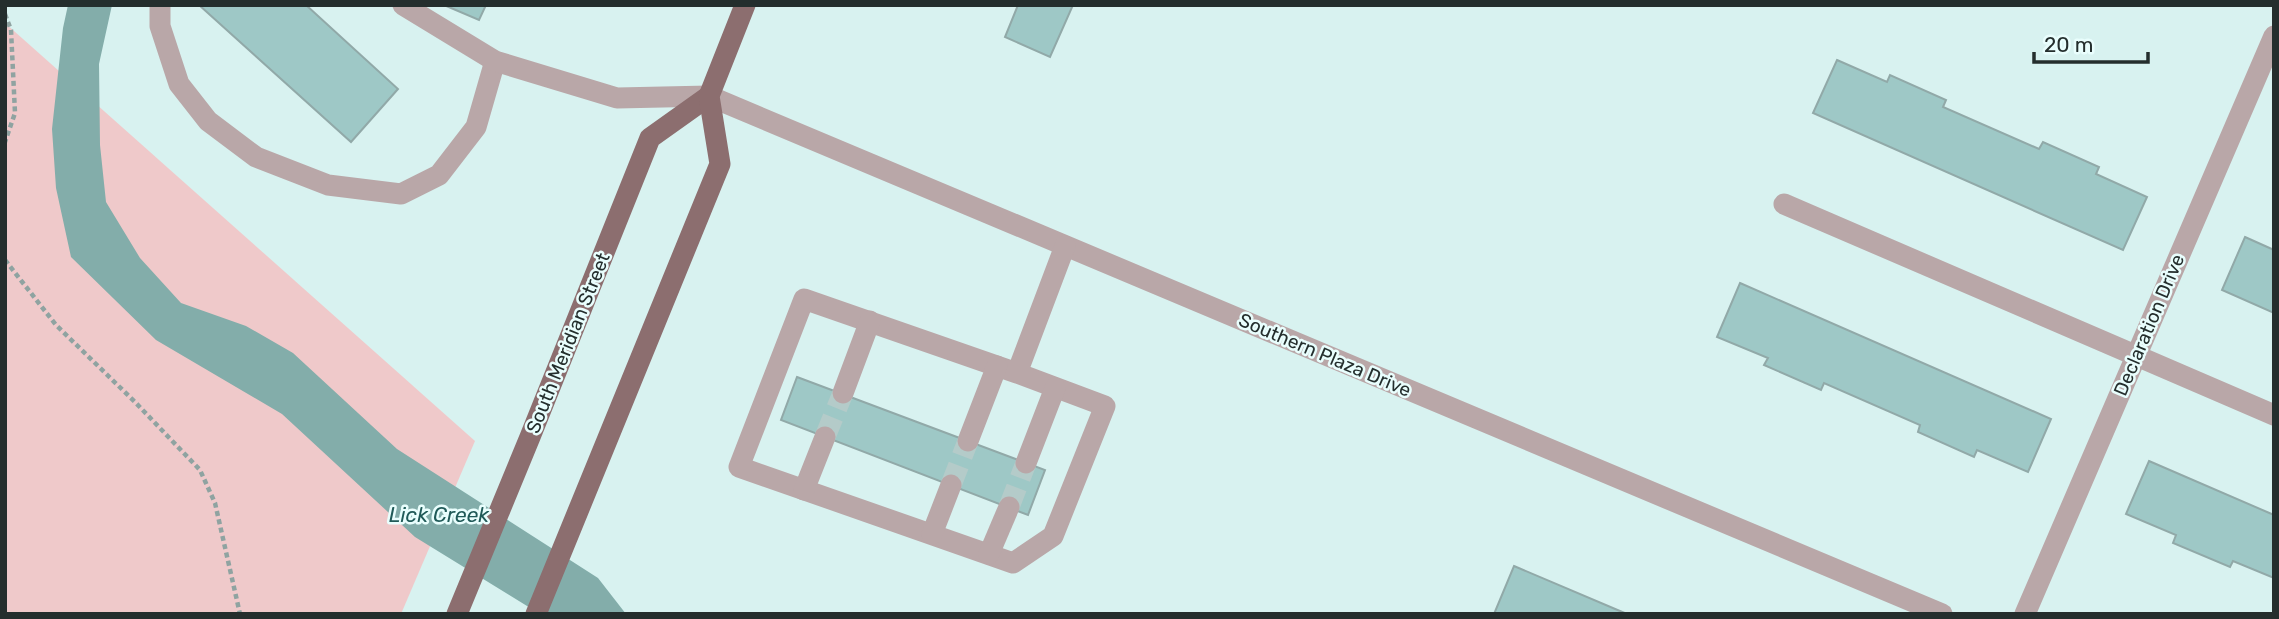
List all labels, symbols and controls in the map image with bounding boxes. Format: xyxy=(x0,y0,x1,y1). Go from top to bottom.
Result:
scale bar xyxy=(2034,21,2148,65)
text: 20 m xyxy=(2044,32,2093,57)
street label: South Meridian Street xyxy=(521,249,615,437)
street label: Declaration Drive xyxy=(2109,251,2189,399)
street label: Southern Plaza Drive xyxy=(1235,308,1415,402)
water label: Lick Creek xyxy=(389,502,490,527)

